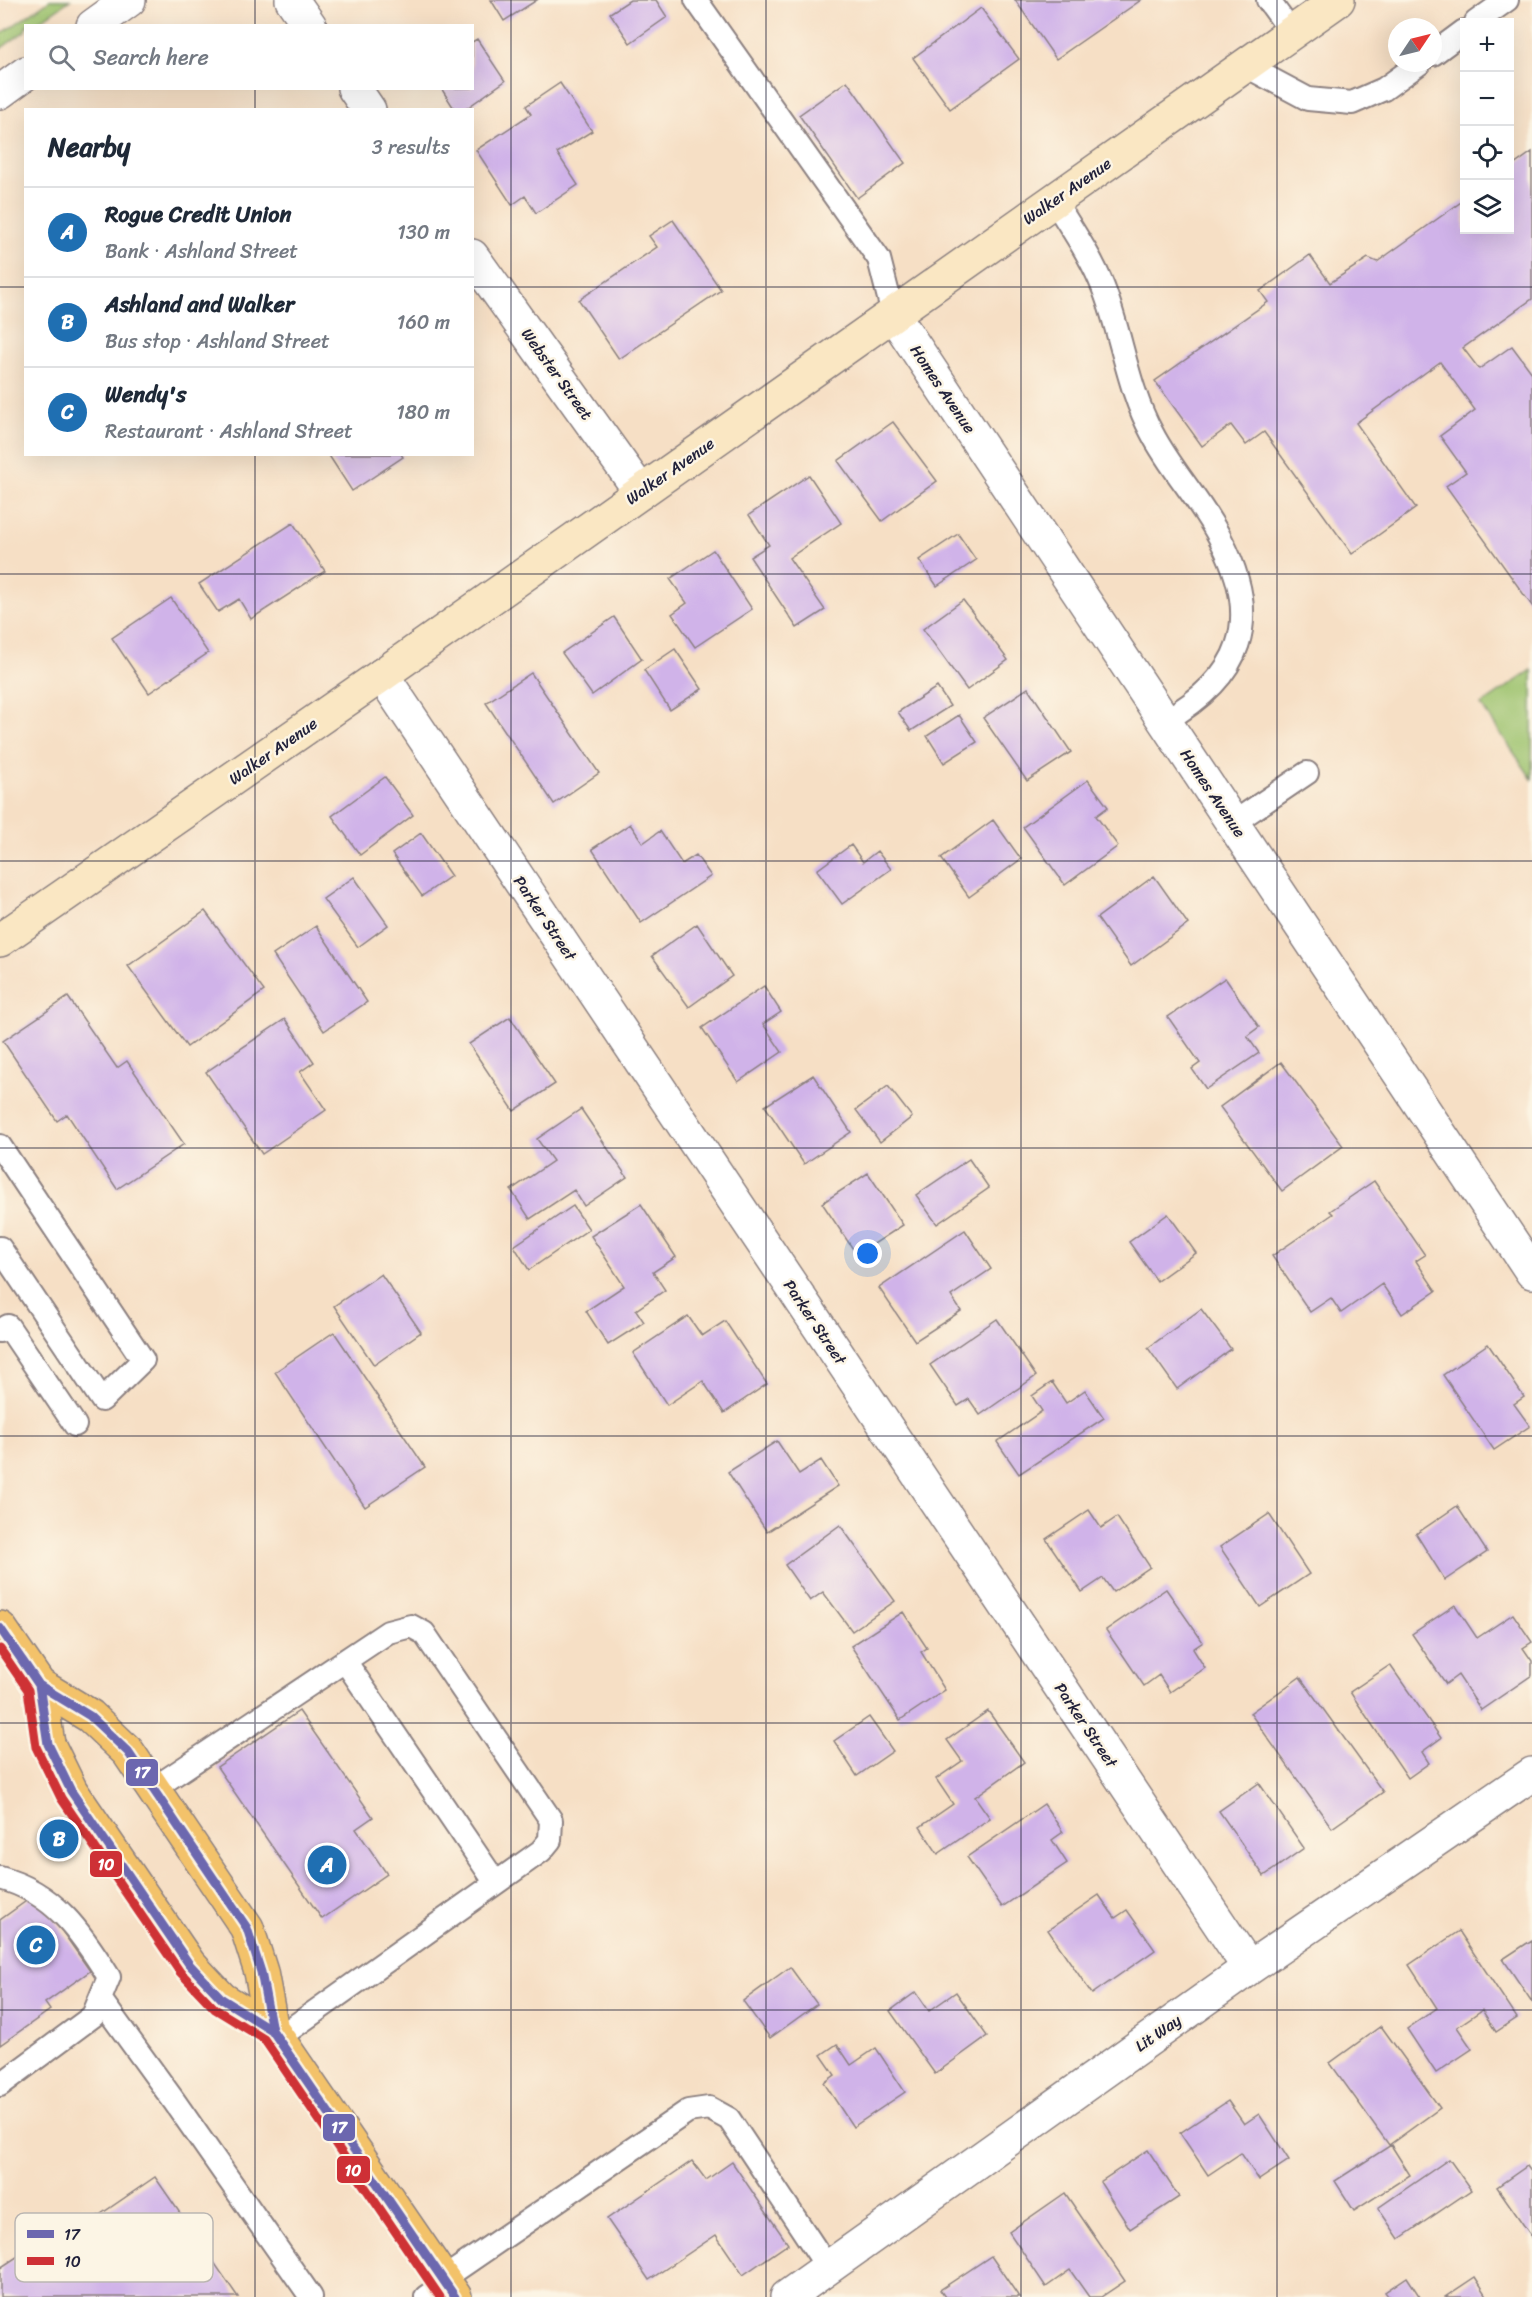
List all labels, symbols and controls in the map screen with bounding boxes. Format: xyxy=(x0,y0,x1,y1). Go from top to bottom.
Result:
north arrow xyxy=(1388,18,1442,72)
map controls xyxy=(1460,18,1514,234)
button: + xyxy=(1460,18,1514,72)
search box xyxy=(24,24,474,90)
text: Search here xyxy=(93,38,209,77)
icon: search xyxy=(45,41,78,74)
button: − xyxy=(1460,72,1514,126)
text: Nearby xyxy=(48,124,130,170)
button: locate xyxy=(1460,126,1514,180)
text: 3 results xyxy=(372,130,450,165)
street label: Walker Avenue xyxy=(1016,149,1118,233)
button: layers xyxy=(1460,180,1514,234)
text: Rogue Credit Union xyxy=(105,195,291,234)
text: A xyxy=(61,215,74,250)
text: 130 m xyxy=(397,215,450,250)
text: Bank · Ashland Street xyxy=(105,234,298,269)
text: Ashland and Walker xyxy=(105,285,294,324)
text: B xyxy=(61,305,74,340)
text: 160 m xyxy=(397,305,450,340)
street label: Webster Street xyxy=(513,322,601,426)
text: Bus stop · Ashland Street xyxy=(105,324,330,359)
street label: Homes Avenue xyxy=(902,338,984,440)
text: Wendy's xyxy=(105,375,186,414)
text: C xyxy=(61,395,74,430)
text: 180 m xyxy=(396,395,450,430)
text: Restaurant · Ashland Street xyxy=(105,414,353,449)
street label: Walker Avenue xyxy=(619,429,721,513)
street label: Walker Avenue xyxy=(222,709,324,793)
street label: Homes Avenue xyxy=(1172,742,1254,844)
street label: Parker Street xyxy=(506,869,585,967)
your location xyxy=(853,1239,882,1268)
street label: Parker Street xyxy=(776,1273,855,1371)
street label: Parker Street xyxy=(1047,1676,1126,1774)
line badge: 17 xyxy=(125,1758,159,1787)
text: 17 xyxy=(134,1758,152,1787)
pin: B xyxy=(40,1816,78,1862)
pin: A xyxy=(308,1842,346,1888)
line badge: 10 xyxy=(89,1850,123,1878)
text: 10 xyxy=(98,1850,114,1879)
pin: C xyxy=(16,1922,56,1968)
street label: Lit Way xyxy=(1128,2006,1188,2060)
line badge: 17 xyxy=(322,2113,356,2142)
text: 17 xyxy=(331,2113,349,2142)
line badge: 10 xyxy=(336,2155,371,2184)
text: 10 xyxy=(345,2156,361,2185)
legend xyxy=(15,2213,213,2282)
text: 17 xyxy=(64,2220,81,2249)
text: 10 xyxy=(64,2247,81,2276)

